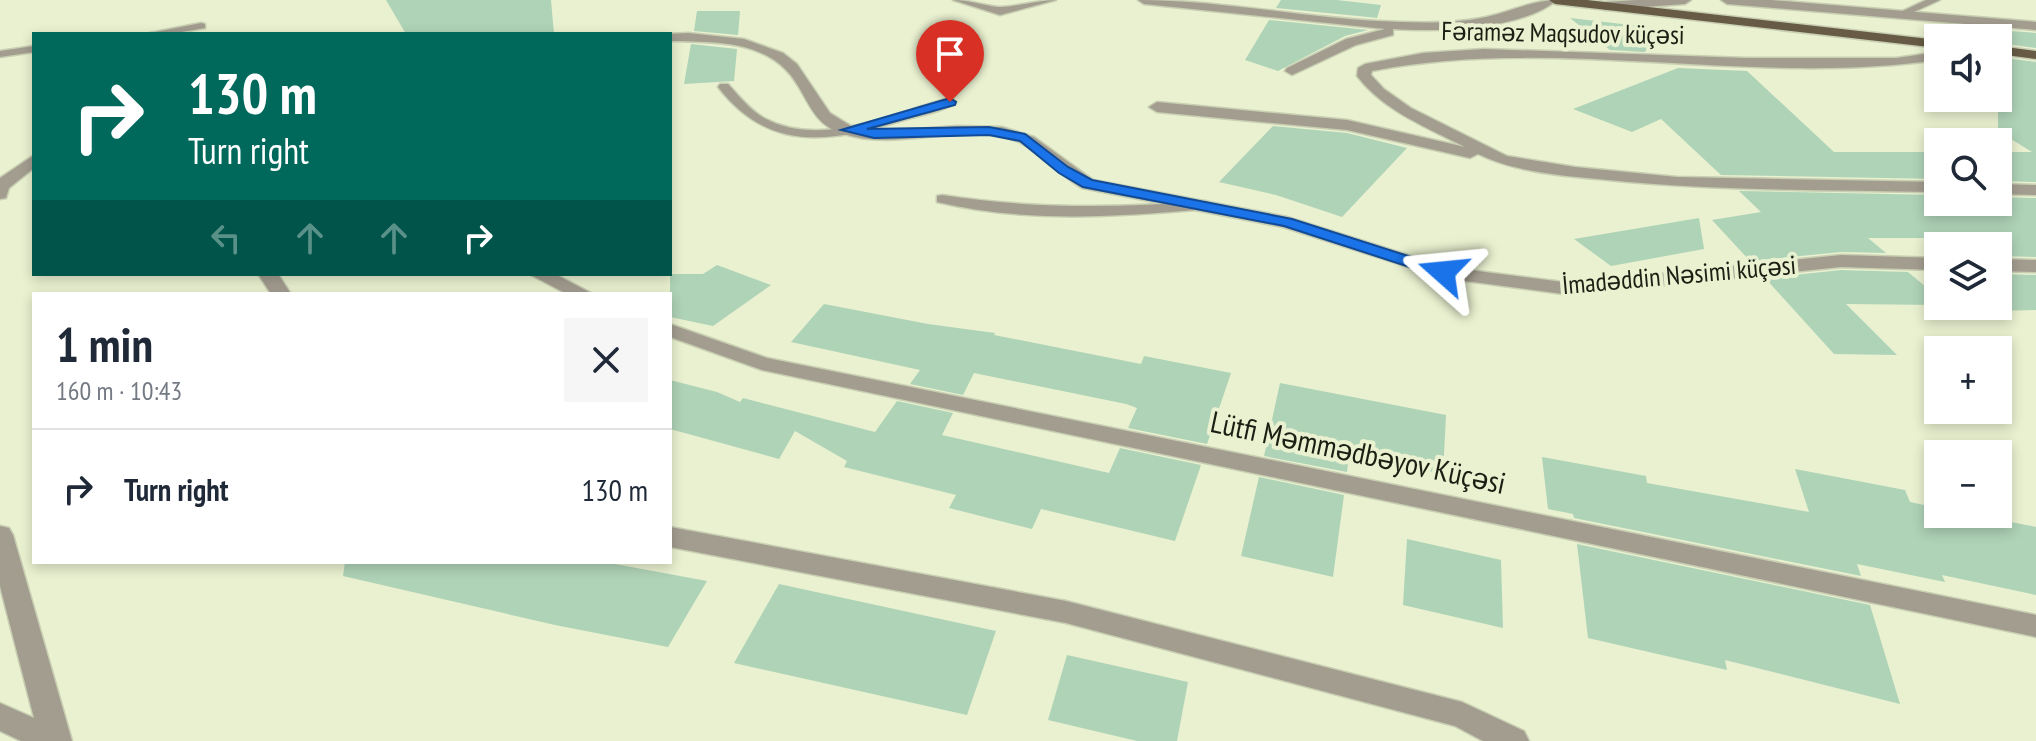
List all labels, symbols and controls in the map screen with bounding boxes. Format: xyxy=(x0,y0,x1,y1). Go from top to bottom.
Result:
street label: Fəraməz Maqsudov küçəsi xyxy=(1441,14,1685,51)
pin xyxy=(916,20,984,102)
map controls xyxy=(1924,24,2012,528)
button: sound xyxy=(1924,24,2012,112)
icon: arrive xyxy=(928,32,972,76)
text: 130 m xyxy=(188,57,317,129)
icon: right xyxy=(56,64,160,168)
text: Turn right xyxy=(188,127,309,174)
button: search xyxy=(1924,128,2012,216)
icon: left xyxy=(204,216,248,260)
icon: ahead xyxy=(288,216,332,260)
icon: ahead xyxy=(372,216,416,260)
icon: right xyxy=(456,216,500,260)
position arrow xyxy=(1401,230,1485,314)
button: layers xyxy=(1924,232,2012,320)
street label: İmadəddin Nəsimi küçəsi xyxy=(1561,248,1797,301)
text: 1 min xyxy=(56,313,153,375)
button: close xyxy=(564,318,648,402)
button: + xyxy=(1924,336,2012,424)
text: 160 m · 10:43 xyxy=(56,374,182,407)
street label: Lütfi Məmmədbəyov Küçəsi xyxy=(1207,401,1509,502)
button: − xyxy=(1924,440,2012,528)
icon: right xyxy=(56,467,100,511)
text: Turn right xyxy=(124,470,228,509)
text: 130 m xyxy=(582,470,648,509)

